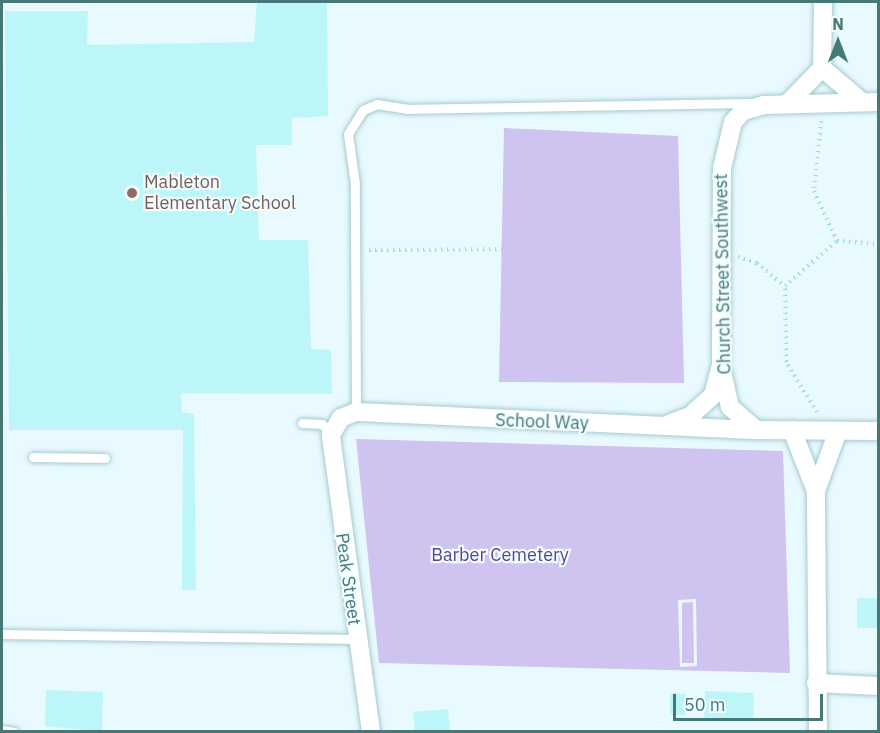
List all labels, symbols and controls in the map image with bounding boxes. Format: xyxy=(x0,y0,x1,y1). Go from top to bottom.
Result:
north arrow xyxy=(808,12,868,72)
text: N xyxy=(832,14,844,34)
place label: Mableton Elementary School xyxy=(144,172,296,214)
street label: Church Street Southwest xyxy=(710,173,736,375)
marker: Mableton Elementary School xyxy=(125,186,139,200)
street label: School Way xyxy=(495,410,589,434)
street label: Peak Street xyxy=(331,531,365,627)
park label: Barber Cemetery xyxy=(431,544,569,566)
scale bar xyxy=(676,682,826,720)
text: 50 m xyxy=(684,693,726,716)

